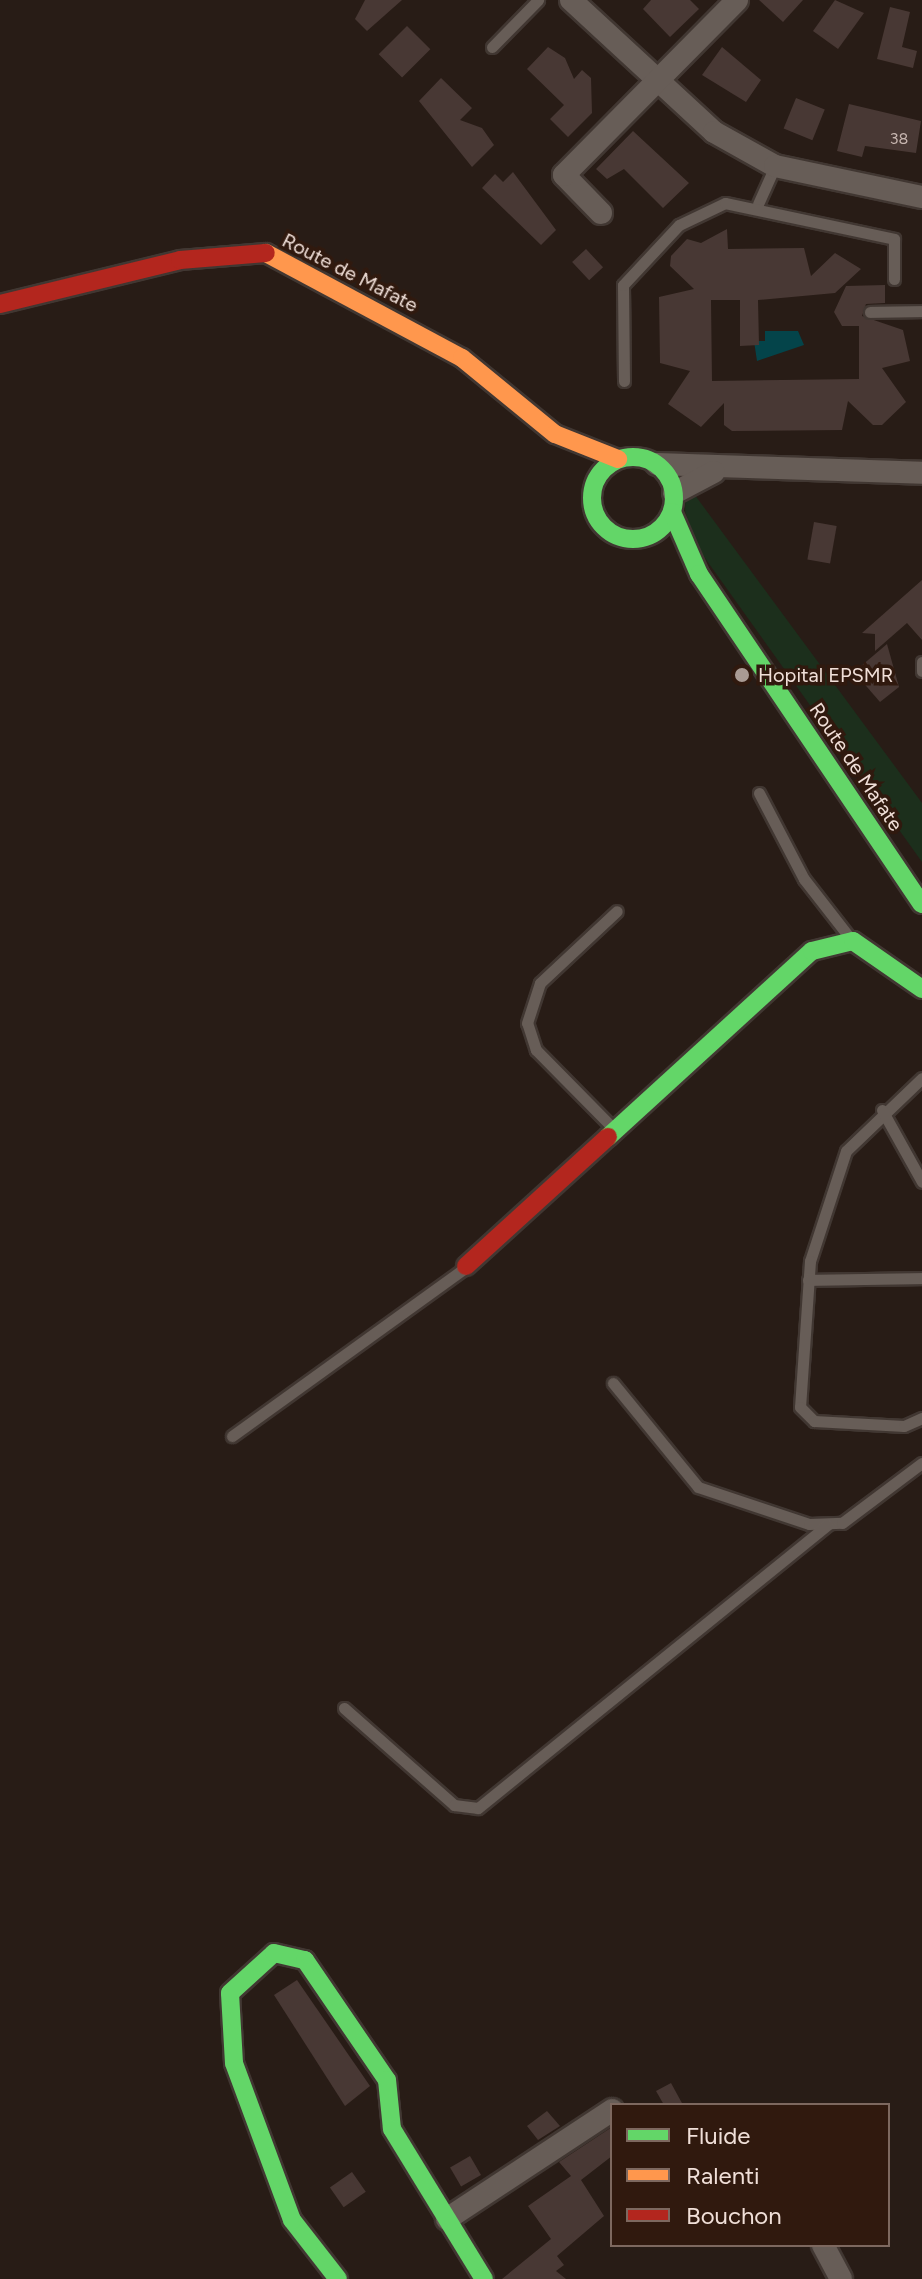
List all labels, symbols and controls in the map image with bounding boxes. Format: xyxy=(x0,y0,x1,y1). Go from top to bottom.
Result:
house number: 38 xyxy=(890,129,908,149)
street label: Route de Mafate xyxy=(278,228,422,318)
place label: Hopital EPSMR xyxy=(758,663,893,687)
marker: Hopital EPSMR xyxy=(733,666,751,684)
street label: Route de Mafate xyxy=(804,698,908,836)
legend xyxy=(610,2103,890,2247)
text: Fluide xyxy=(686,2121,750,2150)
text: Ralenti xyxy=(686,2161,760,2190)
text: Bouchon xyxy=(686,2201,782,2230)

